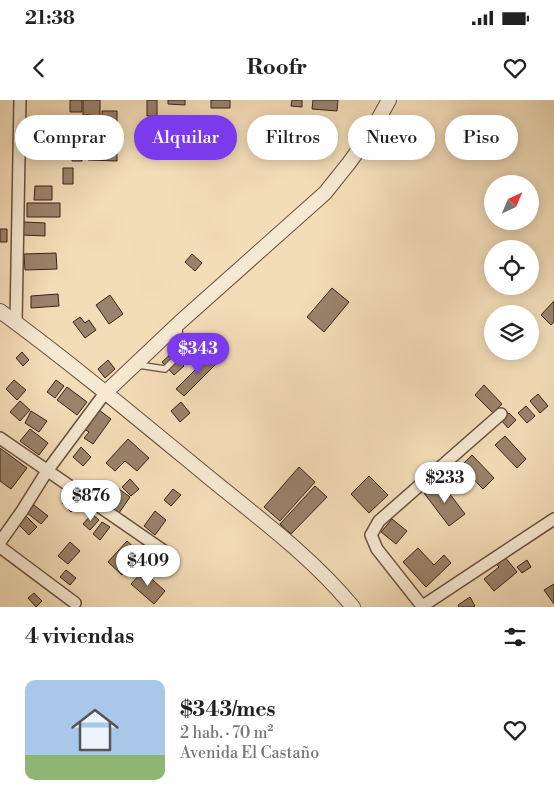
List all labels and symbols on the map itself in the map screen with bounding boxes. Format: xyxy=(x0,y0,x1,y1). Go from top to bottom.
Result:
north arrow xyxy=(484,175,539,230)
pin: $343 xyxy=(168,332,228,375)
pin: $233 xyxy=(415,462,475,504)
pin: $876 xyxy=(61,480,121,522)
pin: $409 xyxy=(118,544,178,587)

